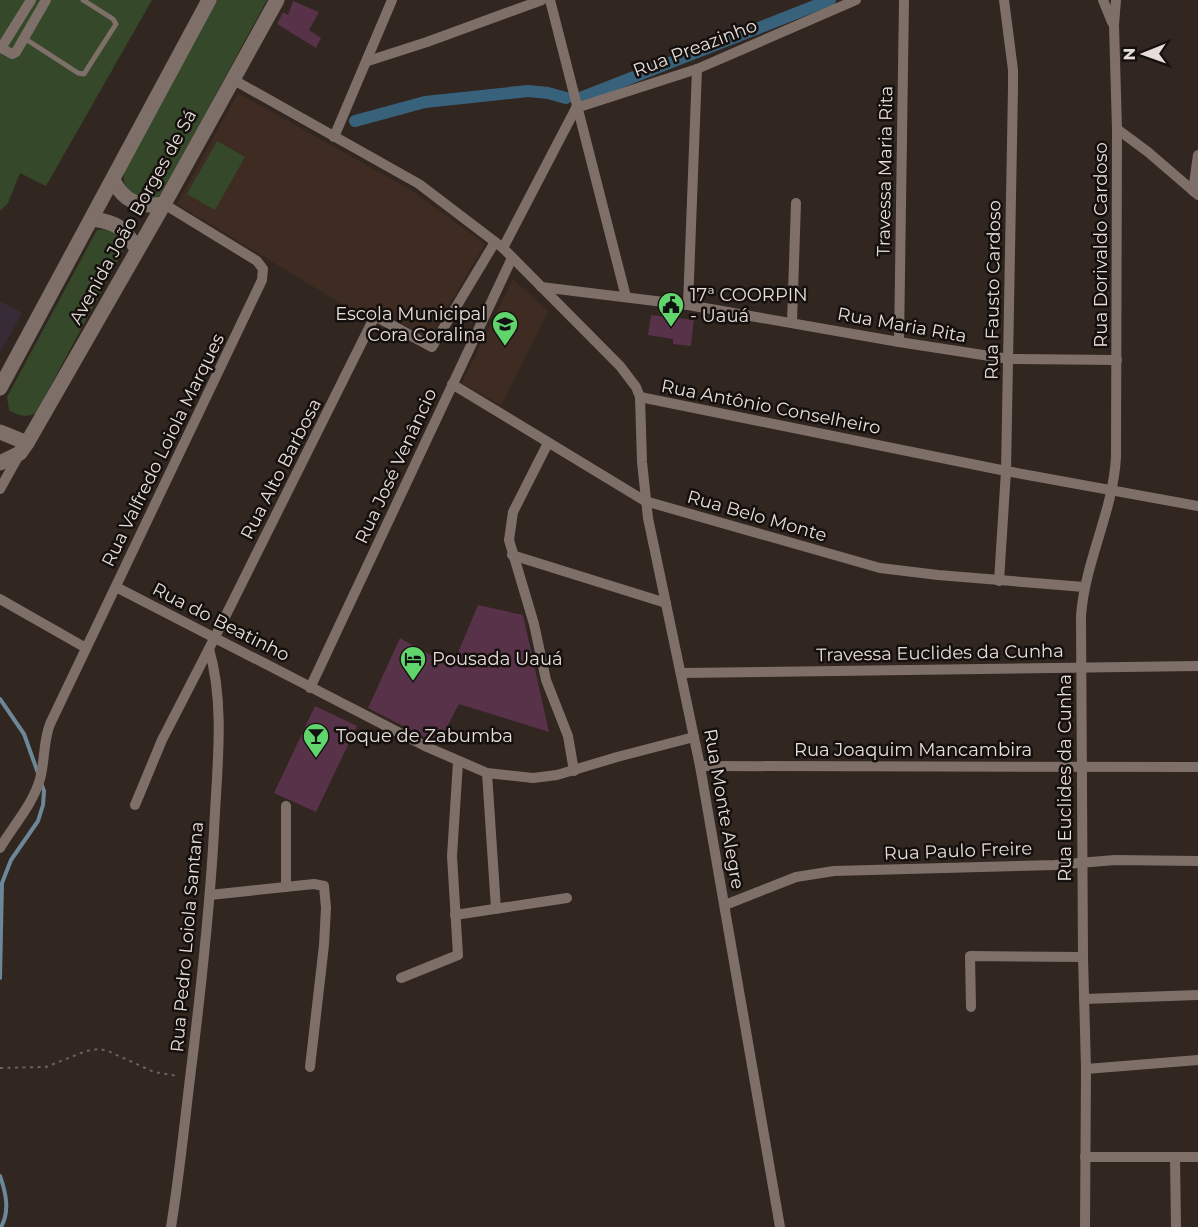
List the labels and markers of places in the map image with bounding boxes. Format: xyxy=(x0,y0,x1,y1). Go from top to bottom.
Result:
place label: 17ª COORPIN - Uauá xyxy=(690,284,808,327)
public building icon: 17ª COORPIN - Uauá xyxy=(656,290,686,328)
place label: Escola Municipal Cora Coralina xyxy=(335,303,486,346)
school or university icon: Escola Municipal Cora Coralina xyxy=(490,309,520,347)
hotel icon: Pousada Uauá xyxy=(398,644,428,682)
place label: Pousada Uauá xyxy=(432,648,563,670)
bar icon: Toque de Zabumba xyxy=(301,721,331,759)
place label: Toque de Zabumba xyxy=(336,725,513,747)

